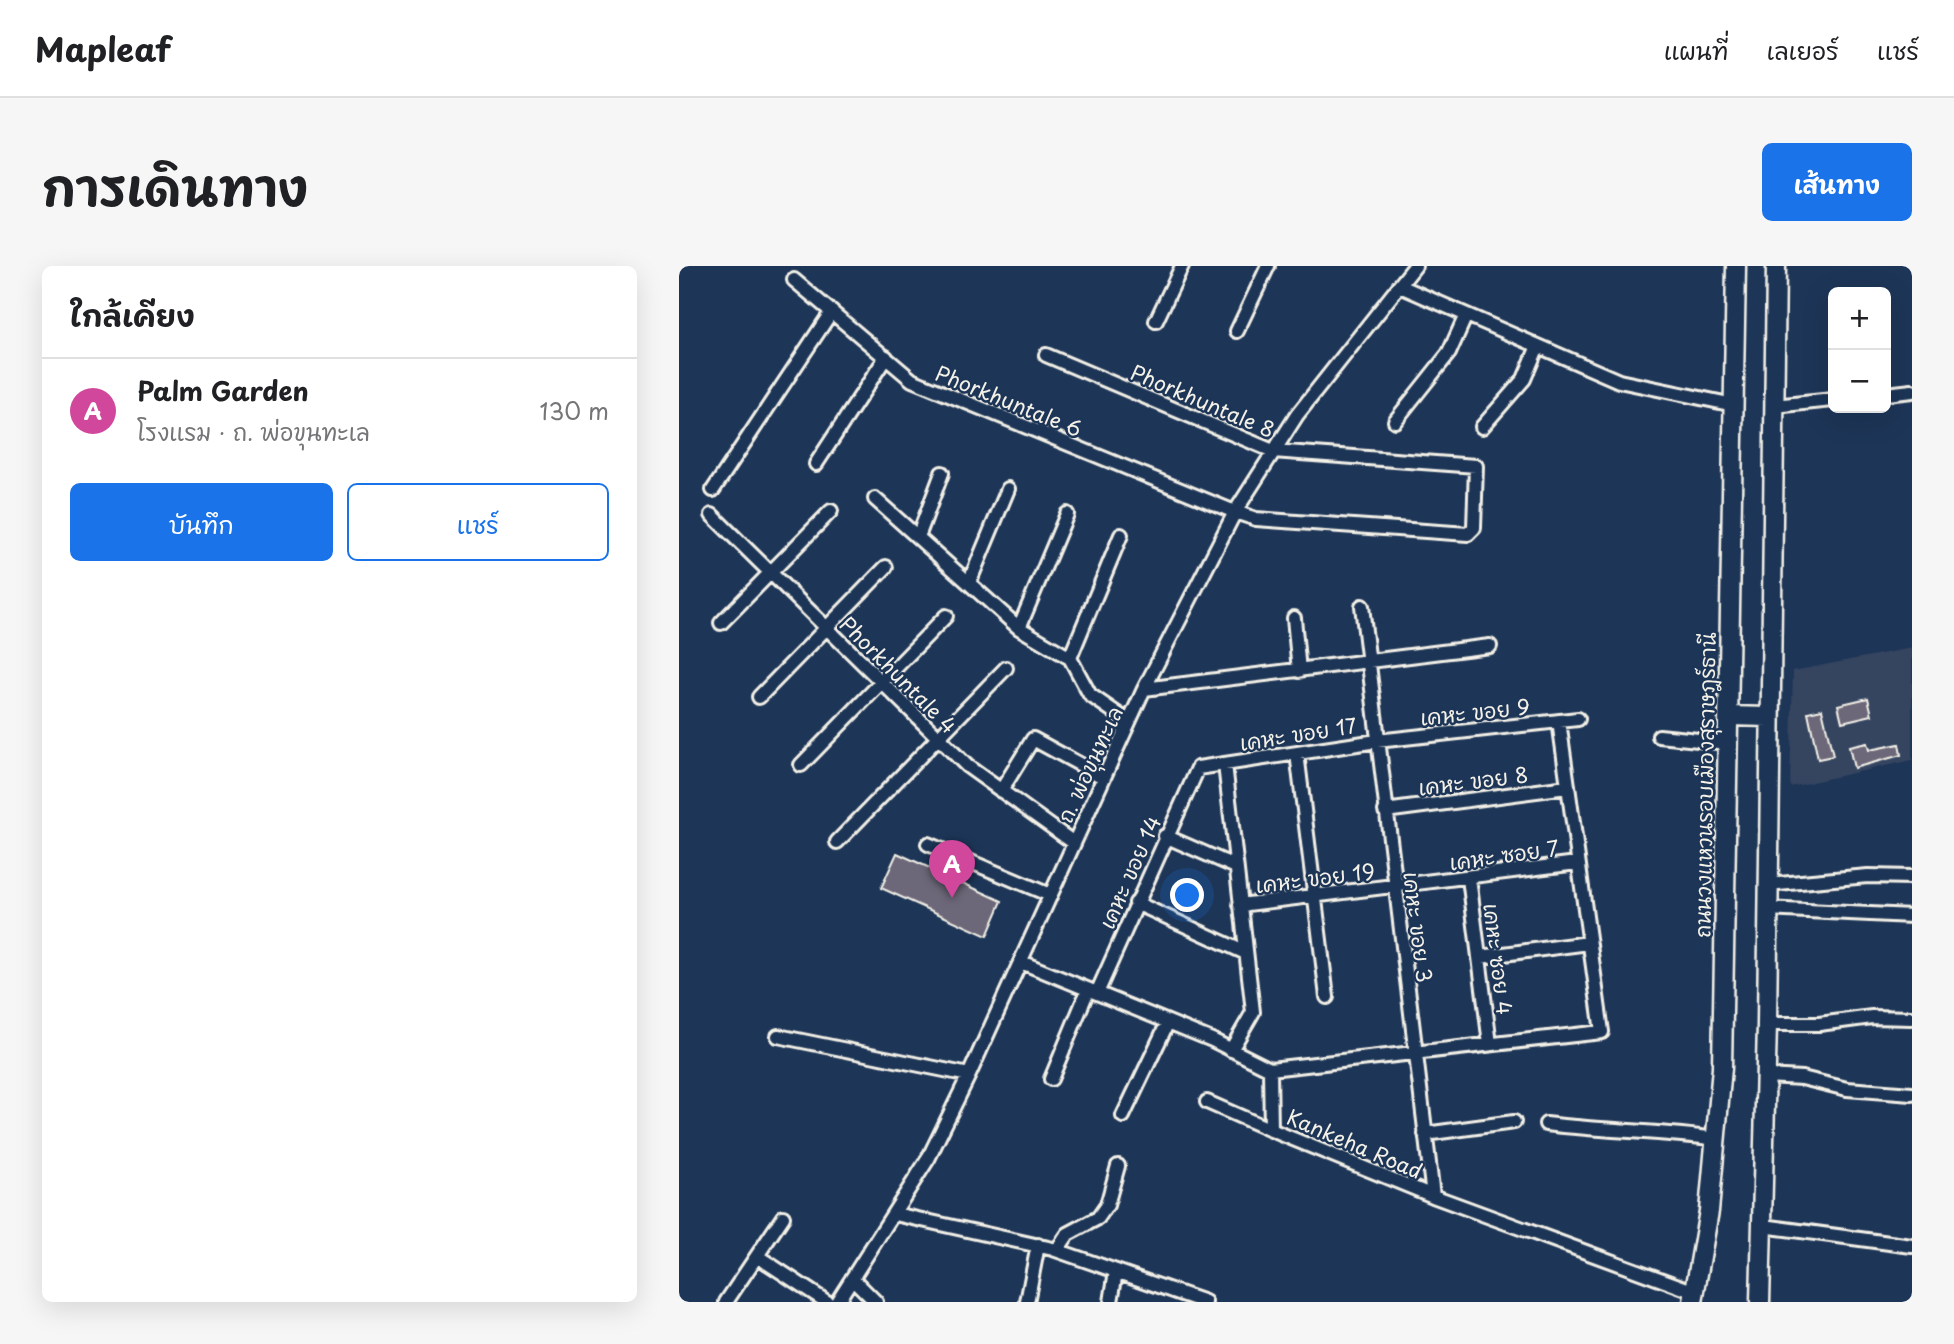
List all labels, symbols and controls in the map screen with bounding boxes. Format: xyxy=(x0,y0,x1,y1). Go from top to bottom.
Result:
text: Mapleaf xyxy=(35,23,171,73)
text: แผนที่ xyxy=(1664,32,1729,68)
text: เลเยอร์ xyxy=(1767,32,1839,68)
text: แชร์ xyxy=(1877,32,1919,68)
button: เส้นทาง xyxy=(1762,143,1912,221)
text: การเดินทาง xyxy=(42,149,308,223)
map controls xyxy=(1828,287,1891,413)
button: + xyxy=(1828,287,1891,350)
text: ใกล้เคียง xyxy=(70,292,195,337)
button: − xyxy=(1828,350,1891,413)
street label: Phorkhuntale 8 xyxy=(1126,355,1280,445)
street label: Phorkhuntale 6 xyxy=(931,356,1087,444)
text: Palm Garden xyxy=(137,371,309,410)
text: A xyxy=(84,393,102,428)
text: 130 m xyxy=(539,393,609,428)
text: โรงแรม · ถ. พ่อขุนทะเล xyxy=(137,414,370,449)
button: บันทึก xyxy=(70,483,333,561)
button: แชร์ xyxy=(347,483,609,561)
street label: Phorkhuntale 4 xyxy=(833,608,965,740)
street label: ถนนวงแหวนรอบเมืองสุราษฎร์ธานี xyxy=(1685,632,1725,938)
street label: เคหะ ขอย 9 xyxy=(1418,689,1532,733)
street label: ถ. พ่อขุนทะเล xyxy=(1048,701,1132,828)
street label: เคหะ ขอย 17 xyxy=(1237,708,1359,758)
street label: เคหะ ขอย 8 xyxy=(1416,757,1530,803)
street label: เคหะ ขอย 14 xyxy=(1090,810,1168,934)
street label: เคหะ ซอย 7 xyxy=(1447,830,1561,878)
pin: A xyxy=(929,840,975,898)
street label: เคหะ ขอย 19 xyxy=(1254,854,1376,900)
street label: เคหะ ขอย 3 xyxy=(1396,870,1442,984)
your location xyxy=(1170,878,1204,912)
street label: เคหะ ซอย 4 xyxy=(1476,901,1522,1017)
street label: Kankeha Road xyxy=(1282,1100,1428,1186)

